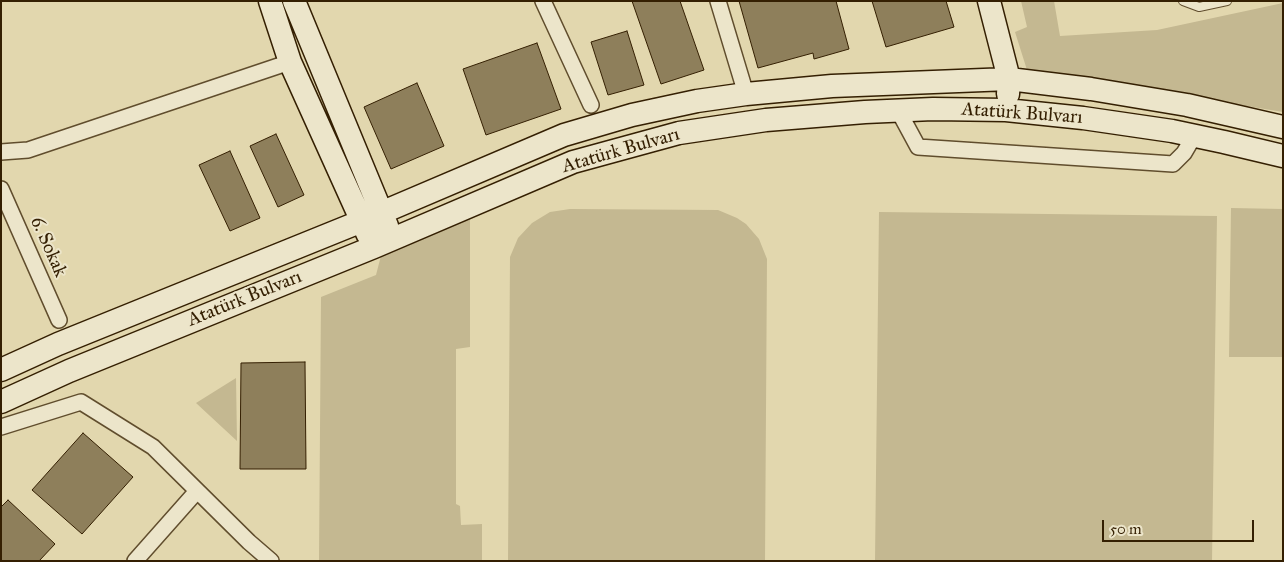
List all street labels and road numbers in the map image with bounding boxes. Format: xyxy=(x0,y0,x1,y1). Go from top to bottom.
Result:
street label: Atatürk Bulvarı xyxy=(961,98,1083,130)
street label: Atatürk Bulvarı xyxy=(560,123,682,179)
street label: 6. Sokak xyxy=(25,213,71,281)
street label: Atatürk Bulvarı xyxy=(185,266,305,332)

